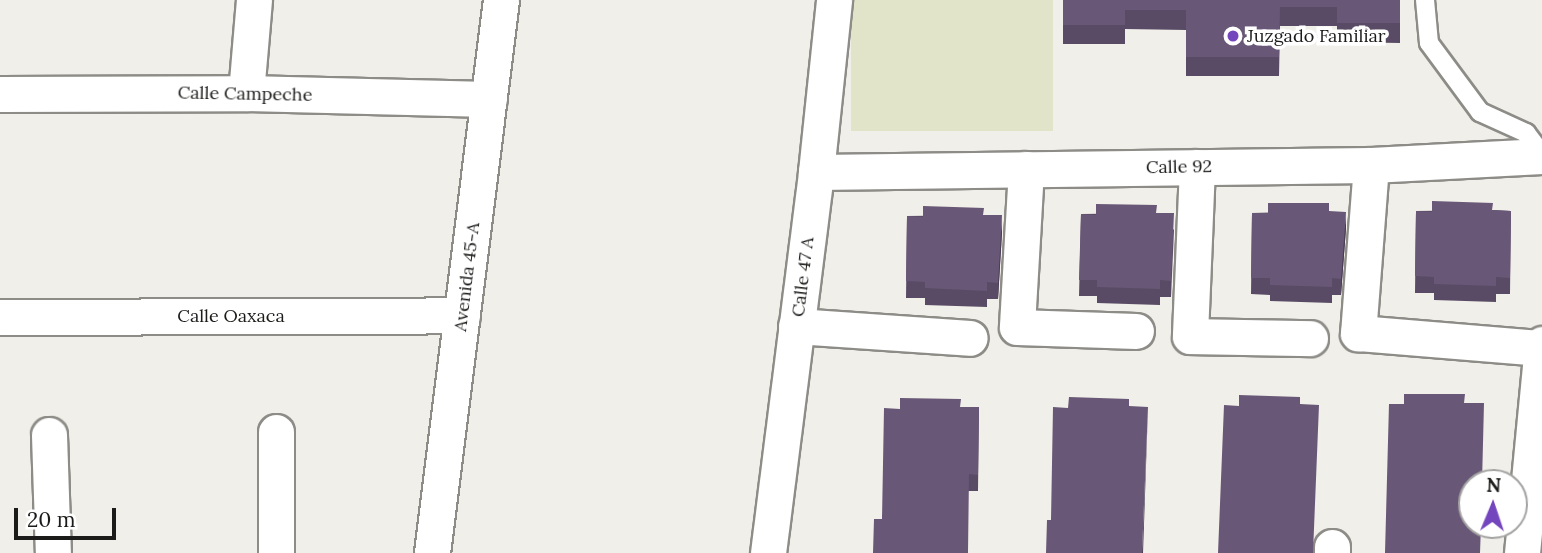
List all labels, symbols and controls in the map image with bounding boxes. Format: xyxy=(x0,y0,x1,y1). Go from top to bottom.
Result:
place label: Juzgado Familiar xyxy=(1247,25,1386,47)
marker: Juzgado Familiar xyxy=(1225,28,1241,44)
street label: Calle Campeche xyxy=(178,82,312,106)
street label: Calle 92 xyxy=(1146,156,1212,178)
street label: Avenida 45-A xyxy=(450,221,484,333)
street label: Calle 47 A xyxy=(787,236,819,318)
street label: Calle Oaxaca xyxy=(177,305,285,327)
north arrow xyxy=(1458,469,1528,539)
text: N xyxy=(1486,473,1501,497)
scale bar xyxy=(18,494,119,538)
text: 20 m xyxy=(27,506,76,533)

